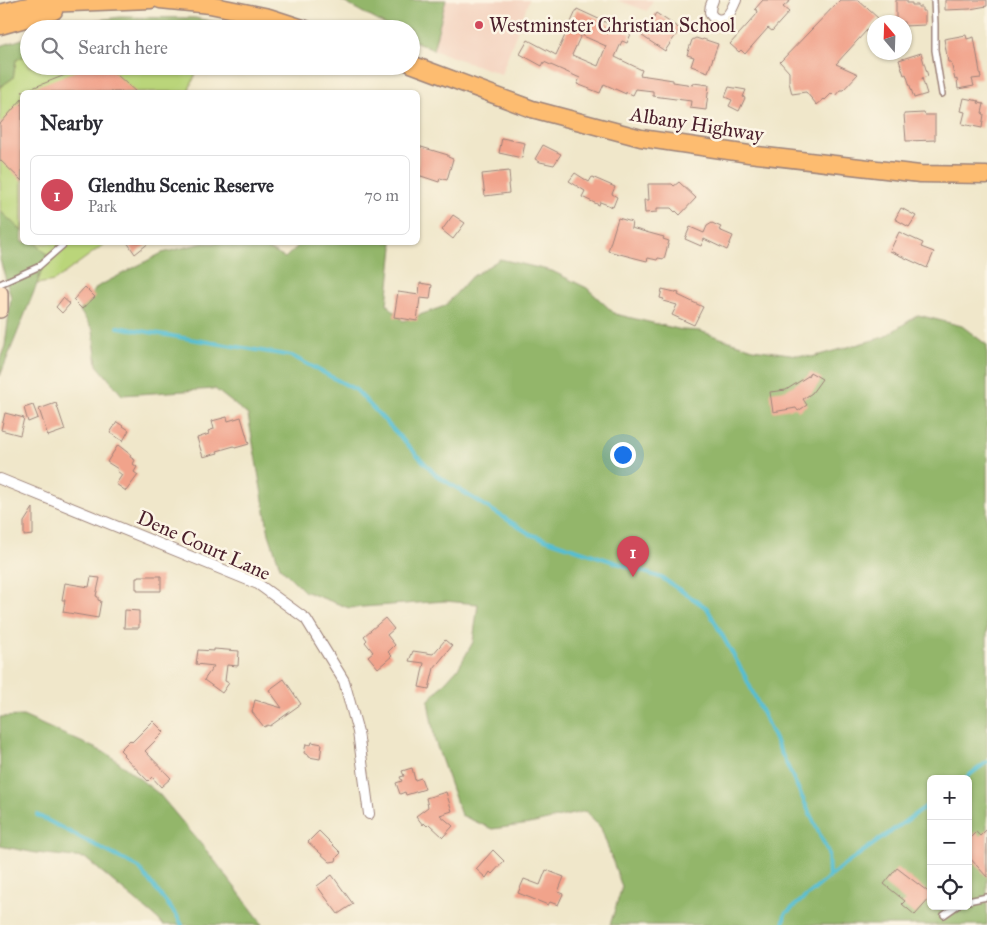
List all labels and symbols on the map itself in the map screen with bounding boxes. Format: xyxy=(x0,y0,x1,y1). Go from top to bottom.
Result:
place label: Westminster Christian School xyxy=(489,13,736,37)
north arrow xyxy=(867,15,912,60)
marker: Westminster Christian School xyxy=(473,19,485,31)
street label: Albany Highway xyxy=(627,101,766,147)
your location xyxy=(610,442,636,468)
street label: Dene Court Lane xyxy=(134,505,274,585)
pin: 1 xyxy=(617,536,649,577)

